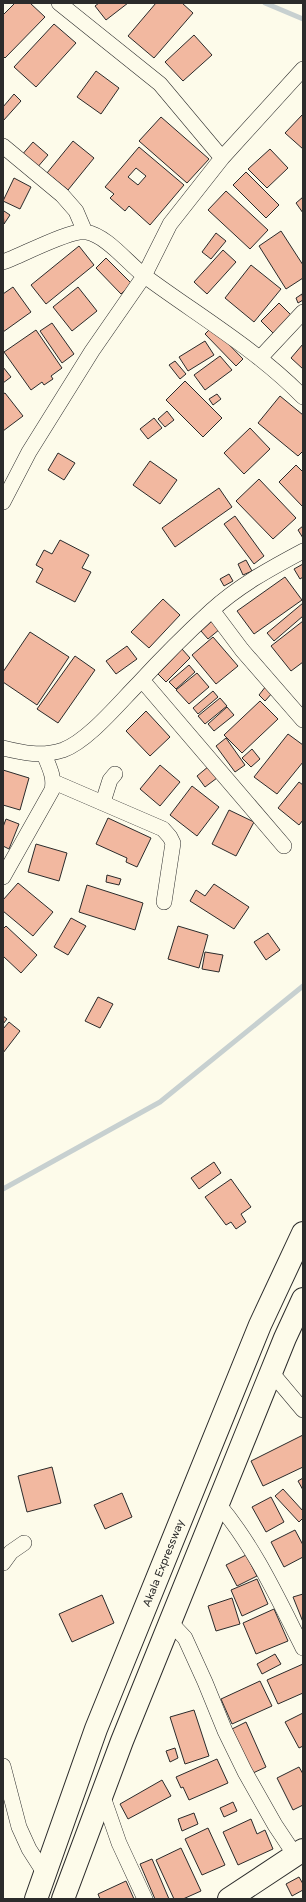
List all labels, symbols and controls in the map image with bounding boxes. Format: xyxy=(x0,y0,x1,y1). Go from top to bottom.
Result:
street label: Akala Expressway xyxy=(140,1517,187,1609)

